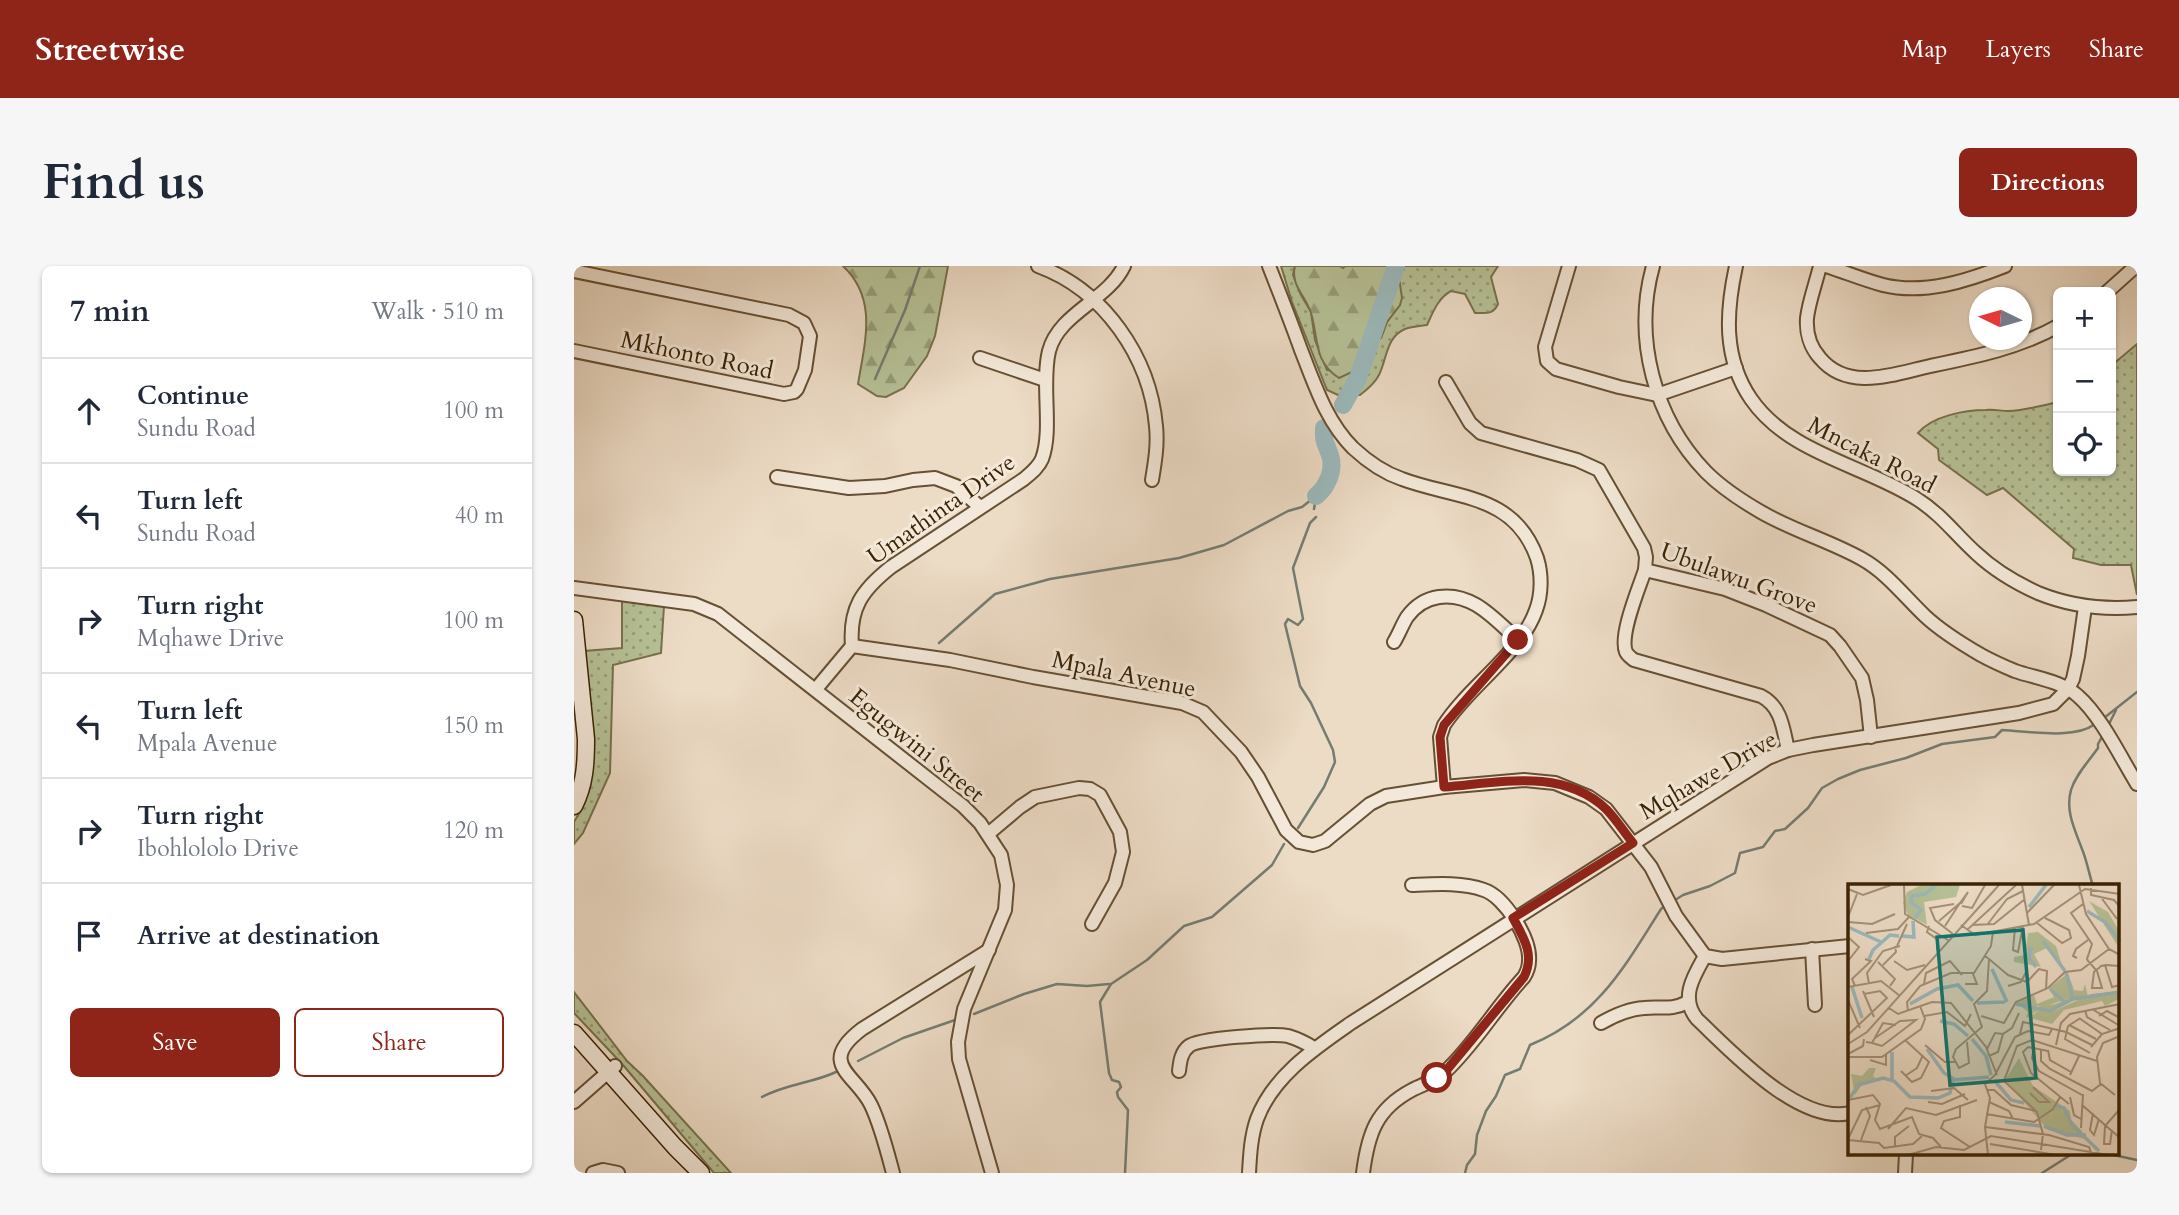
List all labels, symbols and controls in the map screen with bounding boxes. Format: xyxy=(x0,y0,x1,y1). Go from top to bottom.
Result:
text: Streetwise xyxy=(35,27,185,72)
text: Map xyxy=(1902,33,1948,66)
text: Layers xyxy=(1986,33,2051,66)
text: Share xyxy=(2089,33,2144,66)
button: Directions xyxy=(1959,148,2137,217)
text: Find us xyxy=(42,149,205,216)
north arrow xyxy=(1969,287,2032,350)
map controls xyxy=(2053,287,2116,476)
button: + xyxy=(2053,287,2116,350)
text: 7 min xyxy=(70,291,150,332)
text: Walk · 510 m xyxy=(371,296,504,327)
street label: Mkhonto Road xyxy=(618,323,776,388)
button: − xyxy=(2053,350,2116,413)
text: Continue xyxy=(137,378,249,413)
icon: ahead xyxy=(70,392,108,430)
text: 100 m xyxy=(443,395,504,426)
street label: Mncaka Road xyxy=(1802,409,1942,502)
text: Sundu Road xyxy=(137,413,256,444)
button: locate xyxy=(2053,413,2116,476)
street label: Umathinta Drive xyxy=(861,446,1022,573)
text: Turn left xyxy=(137,483,242,518)
icon: left xyxy=(70,497,108,535)
text: 40 m xyxy=(455,500,504,531)
text: Sundu Road xyxy=(137,518,256,549)
street label: Ubulawu Grove xyxy=(1656,535,1822,622)
text: Turn right xyxy=(137,588,264,623)
icon: right xyxy=(70,602,108,640)
text: 100 m xyxy=(443,605,504,636)
text: Mqhawe Drive xyxy=(137,623,284,654)
route end xyxy=(1502,624,1533,655)
street label: Mpala Avenue xyxy=(1049,643,1199,706)
street label: Egugwini Street xyxy=(842,680,992,811)
text: Turn left xyxy=(137,693,242,728)
icon: left xyxy=(70,707,108,745)
text: 150 m xyxy=(443,710,504,741)
street label: Mqhawe Drive xyxy=(1633,723,1783,828)
text: Mpala Avenue xyxy=(137,728,277,759)
text: Turn right xyxy=(137,798,264,833)
icon: right xyxy=(70,812,108,850)
text: 120 m xyxy=(443,815,504,846)
text: Ibohlololo Drive xyxy=(137,833,299,864)
inset map xyxy=(1848,884,2120,1156)
icon: arrive xyxy=(70,917,108,955)
text: Arrive at destination xyxy=(137,918,380,953)
button: Save xyxy=(70,1008,280,1077)
button: Share xyxy=(294,1008,504,1077)
route start xyxy=(1421,1062,1452,1093)

